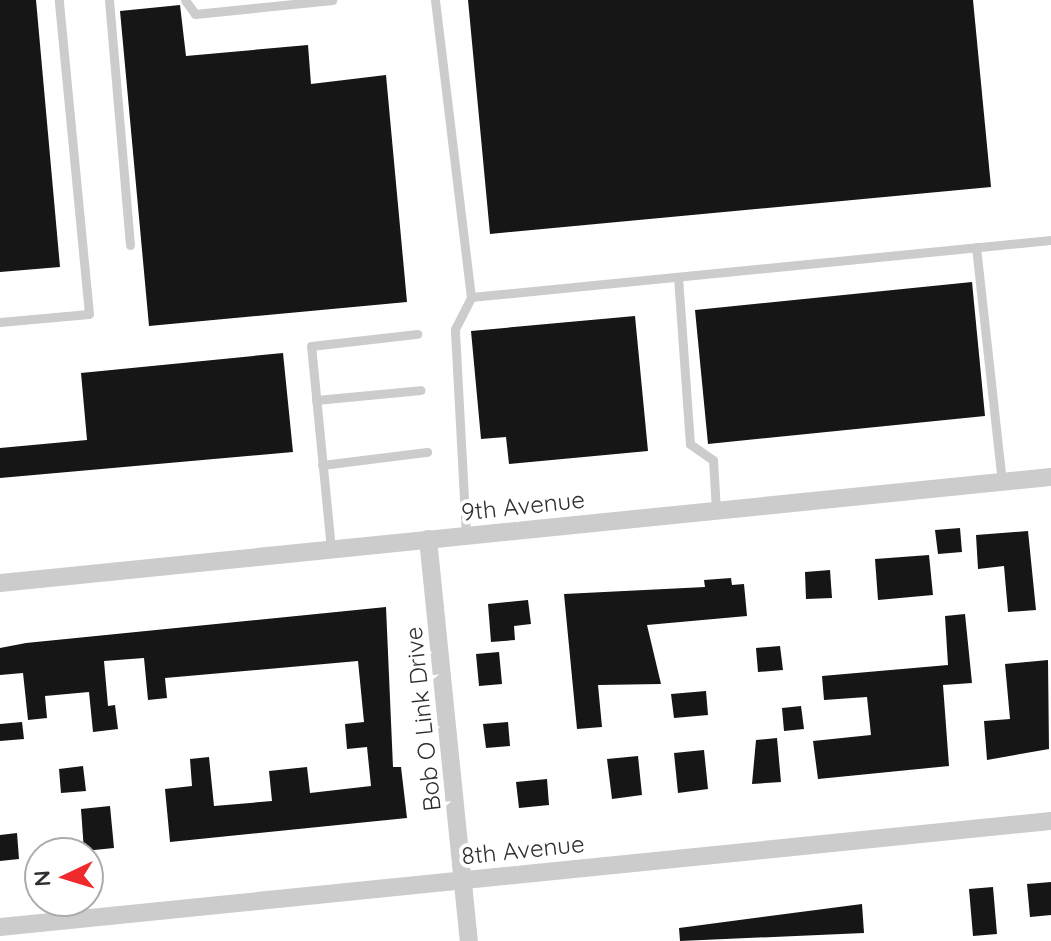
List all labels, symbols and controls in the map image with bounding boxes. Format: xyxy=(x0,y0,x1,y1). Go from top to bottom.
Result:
street label: 9th Avenue xyxy=(460,485,586,527)
street label: Bob O Link Drive xyxy=(399,625,447,813)
street label: 8th Avenue xyxy=(460,829,586,871)
north arrow xyxy=(24,837,104,917)
text: N xyxy=(28,869,57,888)

